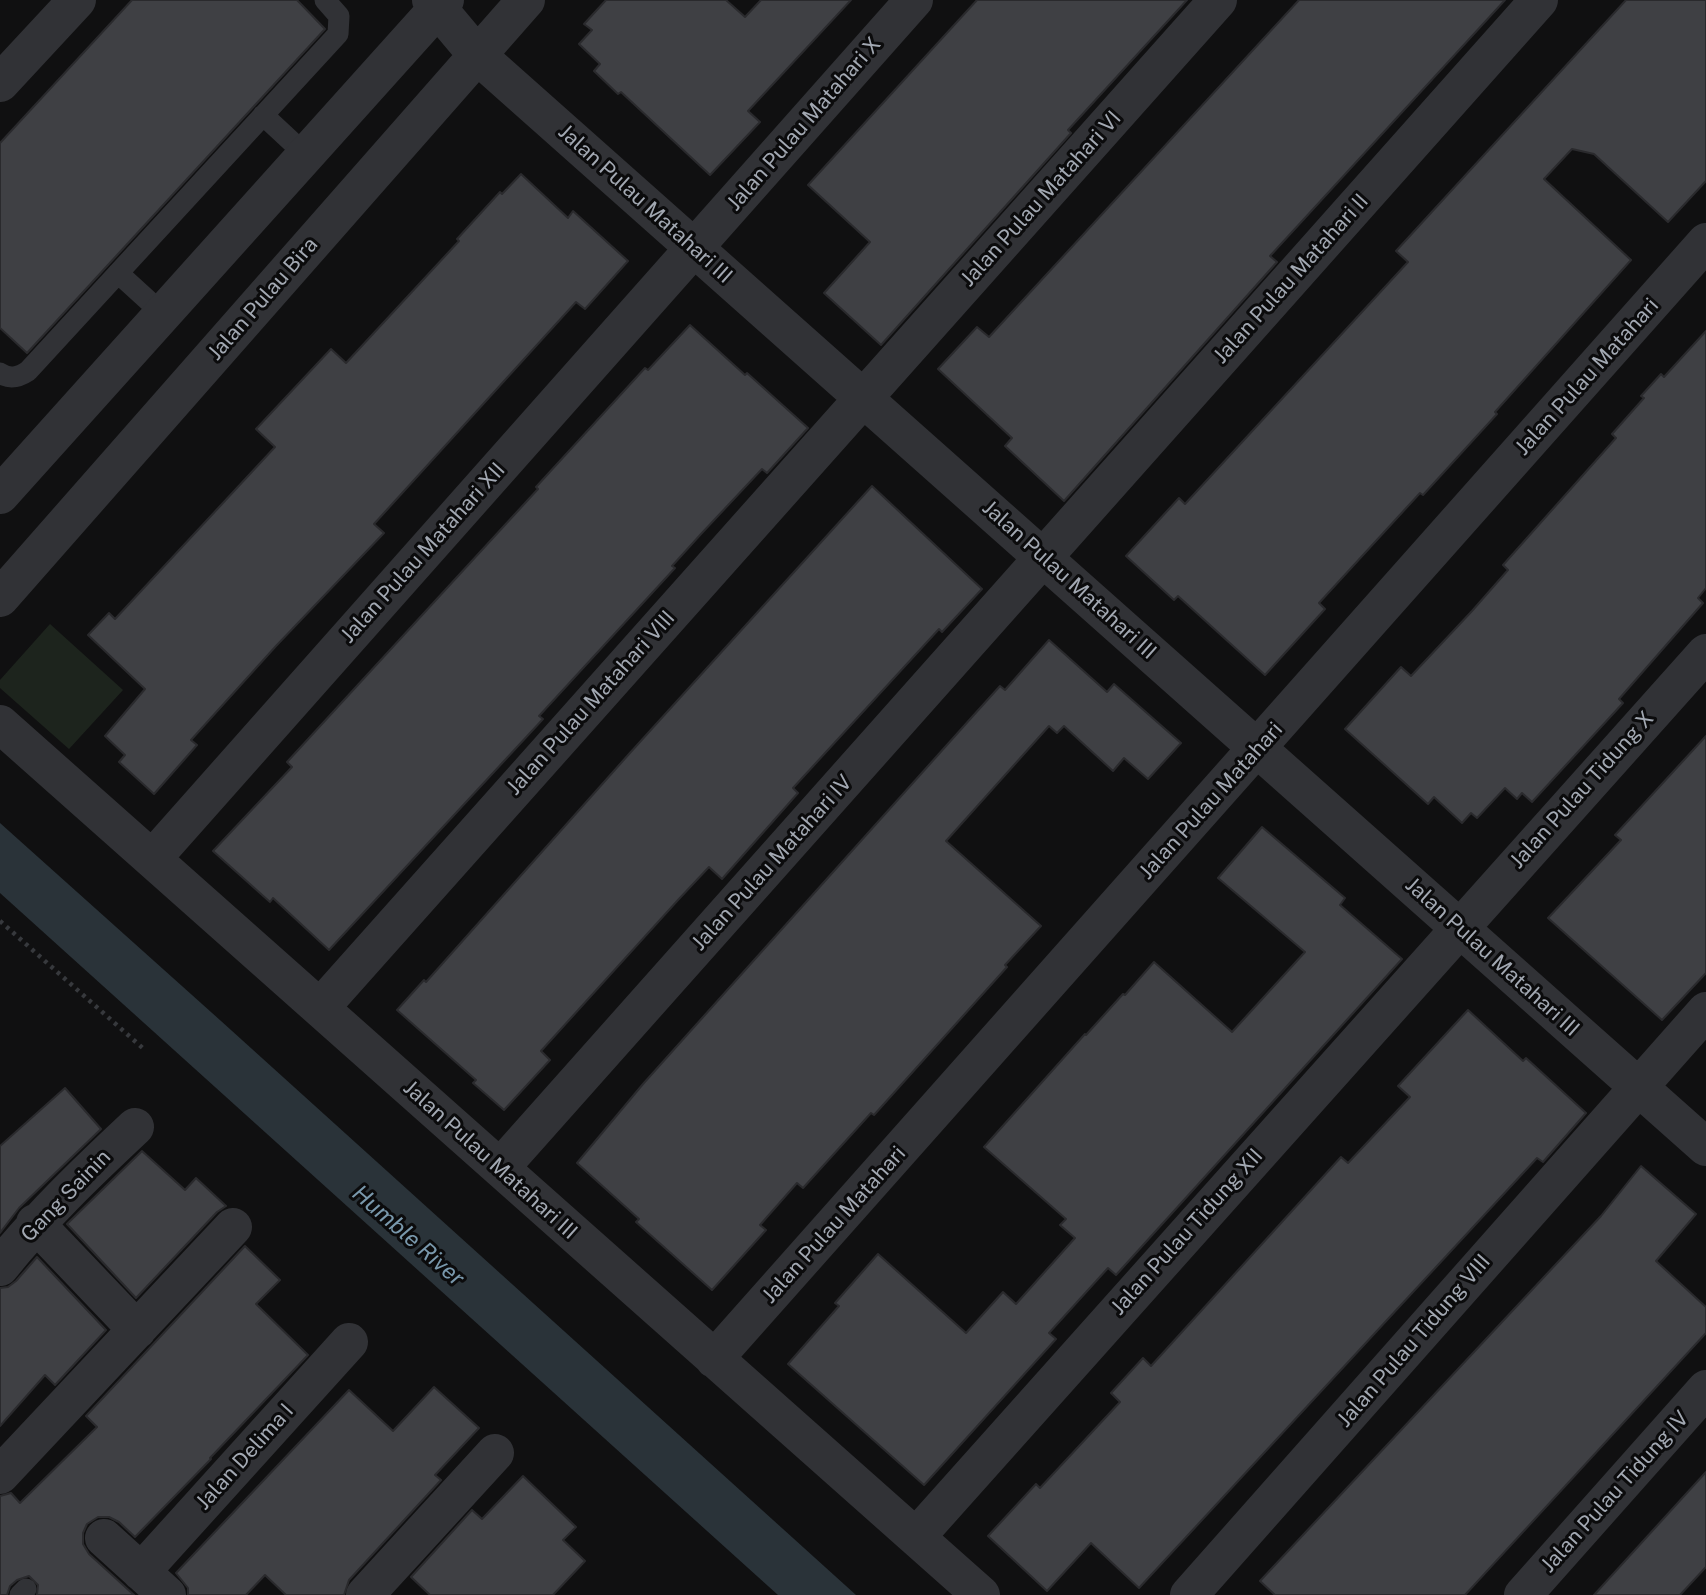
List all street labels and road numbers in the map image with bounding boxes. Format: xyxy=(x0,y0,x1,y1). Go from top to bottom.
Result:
street label: Jalan Pulau Matahari X xyxy=(722,32,886,216)
street label: Jalan Pulau Matahari VI xyxy=(956,106,1126,292)
street label: Jalan Pulau Matahari III xyxy=(553,119,737,289)
street label: Jalan Pulau Matahari II xyxy=(1208,189,1374,369)
street label: Jalan Pulau Bira xyxy=(203,232,323,366)
street label: Jalan Pulau Matahari xyxy=(1510,293,1664,461)
street label: Jalan Pulau Matahari XII xyxy=(335,458,511,648)
street label: Jalan Pulau Matahari III xyxy=(977,495,1161,665)
street label: Jalan Pulau Matahari VIII xyxy=(502,606,680,800)
street label: Jalan Pulau Tidung X xyxy=(1505,706,1659,874)
street label: Jalan Pulau Matahari xyxy=(1134,717,1288,885)
street label: Jalan Pulau Matahari IV xyxy=(687,770,857,956)
street label: Jalan Pulau Matahari III xyxy=(1400,872,1584,1042)
street label: Jalan Pulau Matahari III xyxy=(398,1075,582,1245)
street label: Jalan Pulau Matahari xyxy=(757,1141,911,1309)
street label: Jalan Pulau Tidung XII xyxy=(1106,1144,1268,1320)
street label: Gang Sainin xyxy=(16,1145,116,1247)
street label: Jalan Pulau Tidung VIII xyxy=(1332,1250,1496,1432)
street label: Jalan Delima I xyxy=(191,1399,299,1515)
street label: Jalan Pulau Tidung IV xyxy=(1536,1406,1694,1578)

